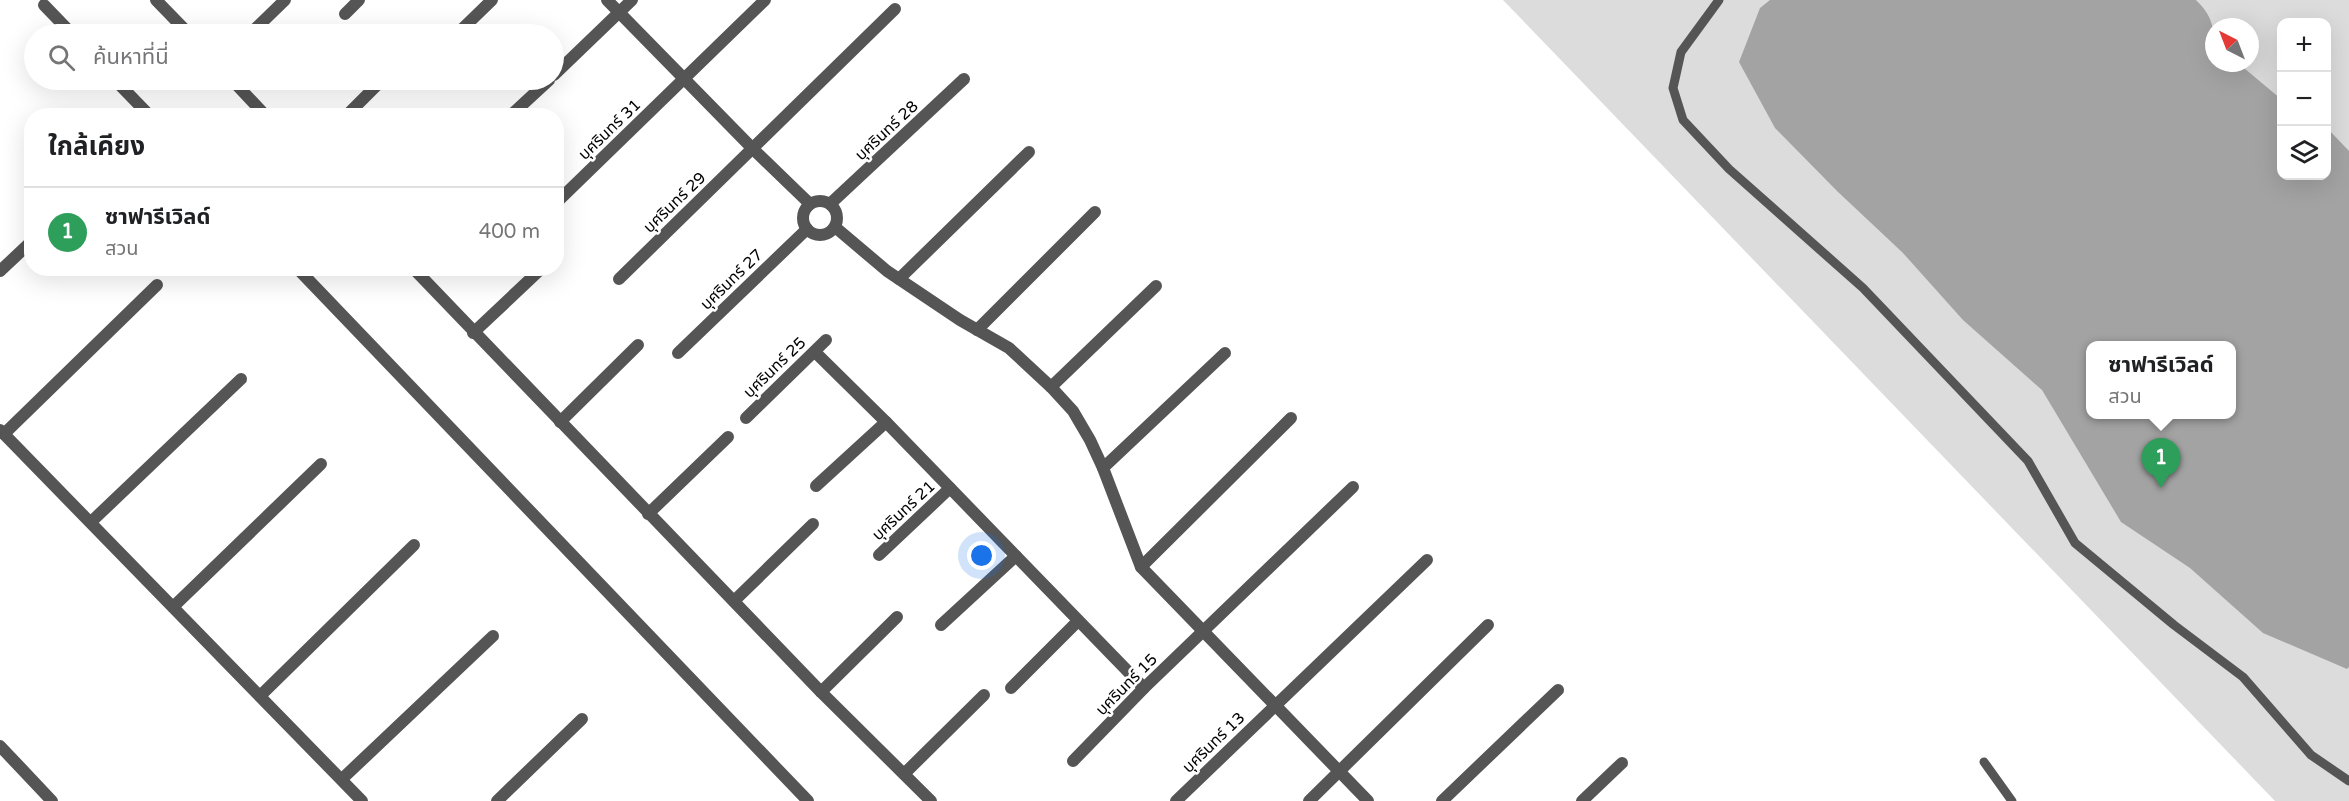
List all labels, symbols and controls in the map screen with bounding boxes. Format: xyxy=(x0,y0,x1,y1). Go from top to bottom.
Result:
north arrow xyxy=(2205,18,2259,72)
map controls xyxy=(2277,18,2331,180)
button: + xyxy=(2277,18,2331,72)
search box xyxy=(24,24,564,90)
icon: search xyxy=(45,41,78,74)
text: ค้นหาที่นี่ xyxy=(93,44,169,70)
button: − xyxy=(2277,72,2331,126)
street label: บุศรินทร์ 31 xyxy=(574,95,645,164)
street label: บุศรินทร์ 28 xyxy=(851,96,922,165)
button: layers xyxy=(2277,126,2331,180)
text: ใกล้เคียง xyxy=(48,131,145,162)
street label: บุศรินทร์ 29 xyxy=(639,168,710,237)
text: ซาฟารีเวิลด์ xyxy=(105,204,210,230)
text: 1 xyxy=(61,220,74,244)
text: 400 m xyxy=(479,220,540,244)
text: สวน xyxy=(105,237,139,261)
street label: บุศรินทร์ 27 xyxy=(696,245,767,314)
street label: บุศรินทร์ 25 xyxy=(739,333,810,402)
popup xyxy=(2086,341,2236,419)
text: ซาฟารีเวิลด์ xyxy=(2108,352,2214,378)
text: สวน xyxy=(2108,385,2142,409)
pin: 1 xyxy=(2142,438,2180,488)
street label: บุศรินทร์ 21 xyxy=(868,476,939,545)
your location xyxy=(967,541,996,570)
street label: บุศรินทร์ 15 xyxy=(1092,650,1162,720)
street label: บุศรินทร์ 13 xyxy=(1178,708,1249,777)

